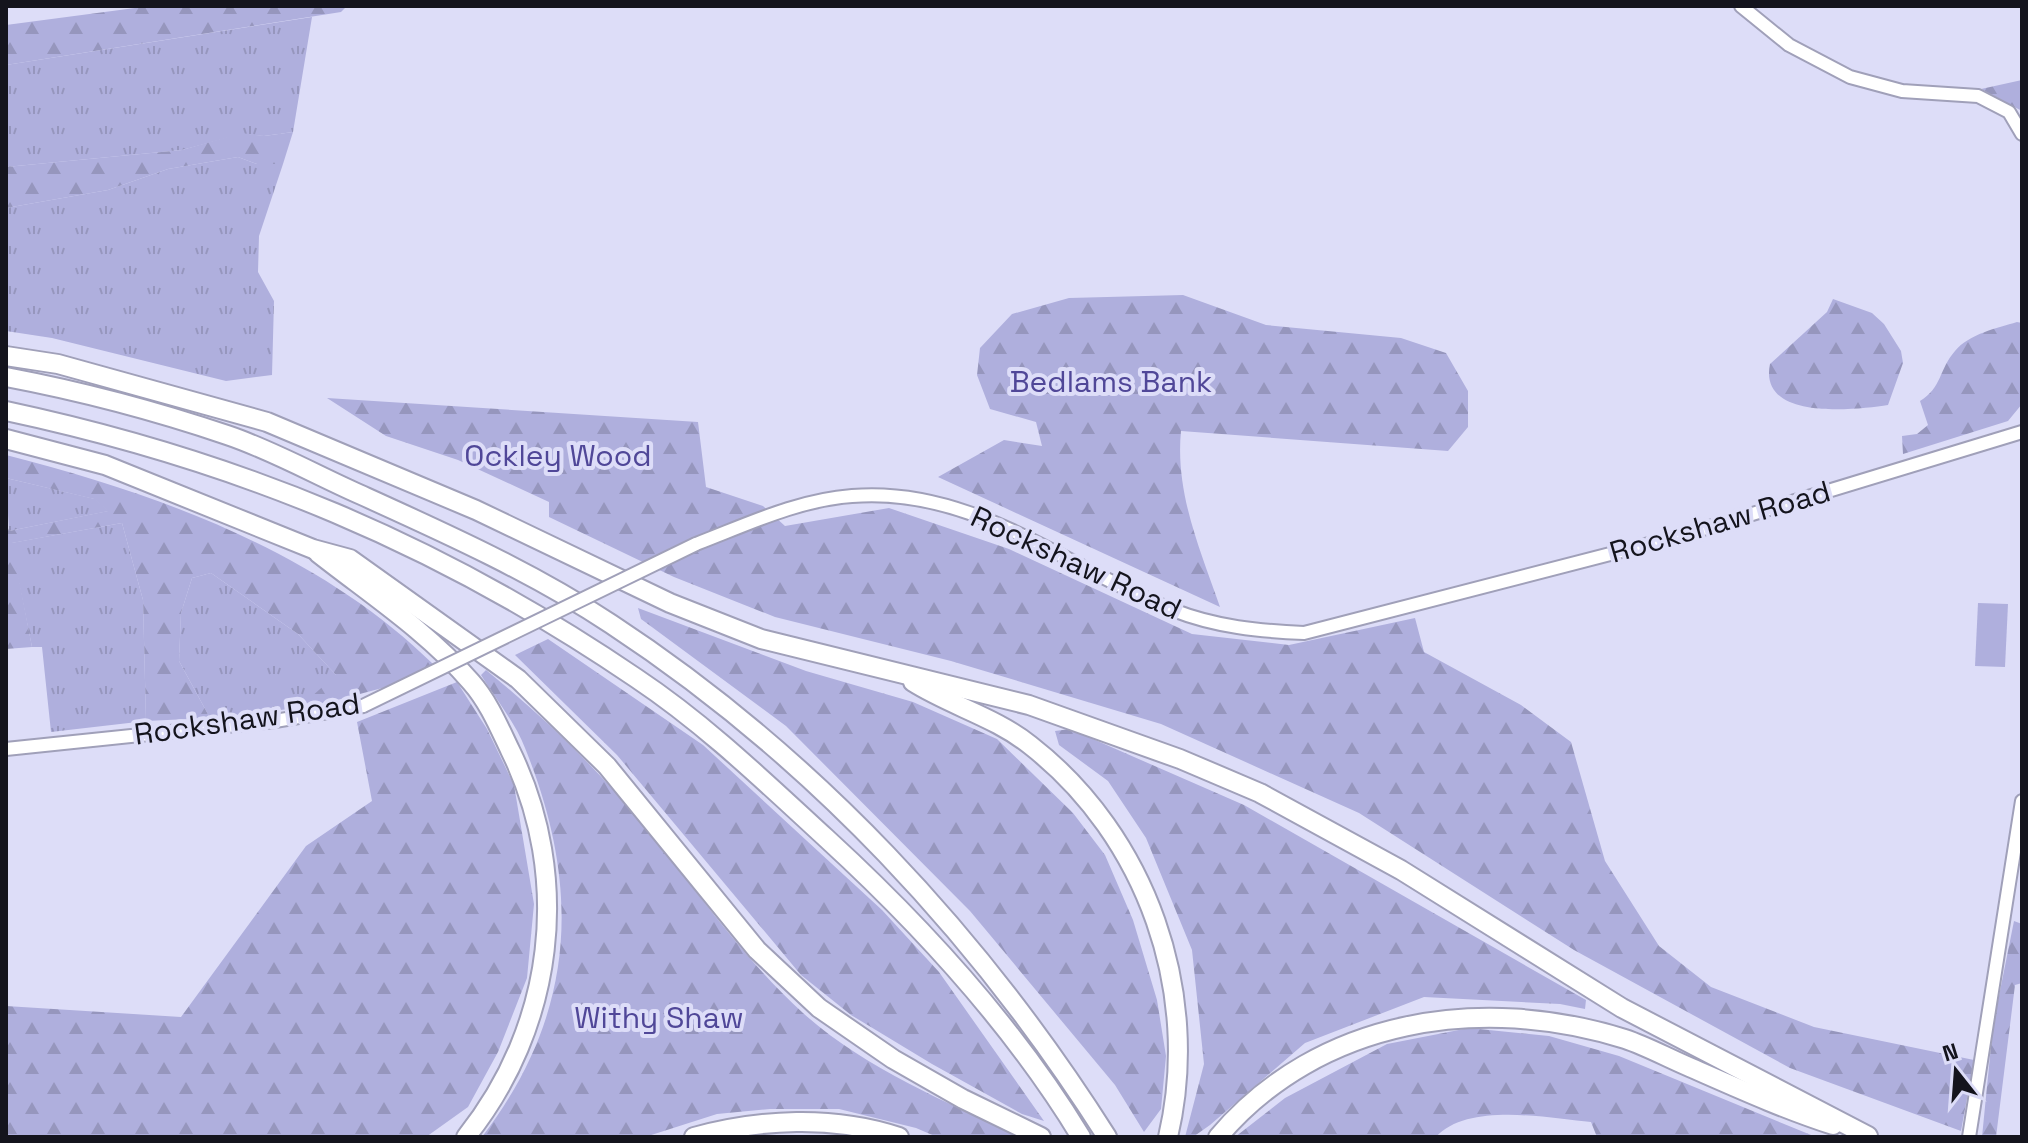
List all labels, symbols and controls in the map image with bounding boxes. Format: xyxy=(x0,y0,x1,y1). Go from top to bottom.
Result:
park label: Bedlams Bank xyxy=(1010,362,1212,401)
park label: Ockley Wood xyxy=(464,436,652,475)
street label: Rockshaw Road xyxy=(1605,471,1835,572)
street label: Rockshaw Road xyxy=(965,497,1188,628)
street label: Rockshaw Road xyxy=(131,683,362,754)
park label: Withy Shaw xyxy=(574,998,744,1037)
north arrow xyxy=(1916,1031,1996,1111)
text: N xyxy=(1939,1036,1961,1067)

